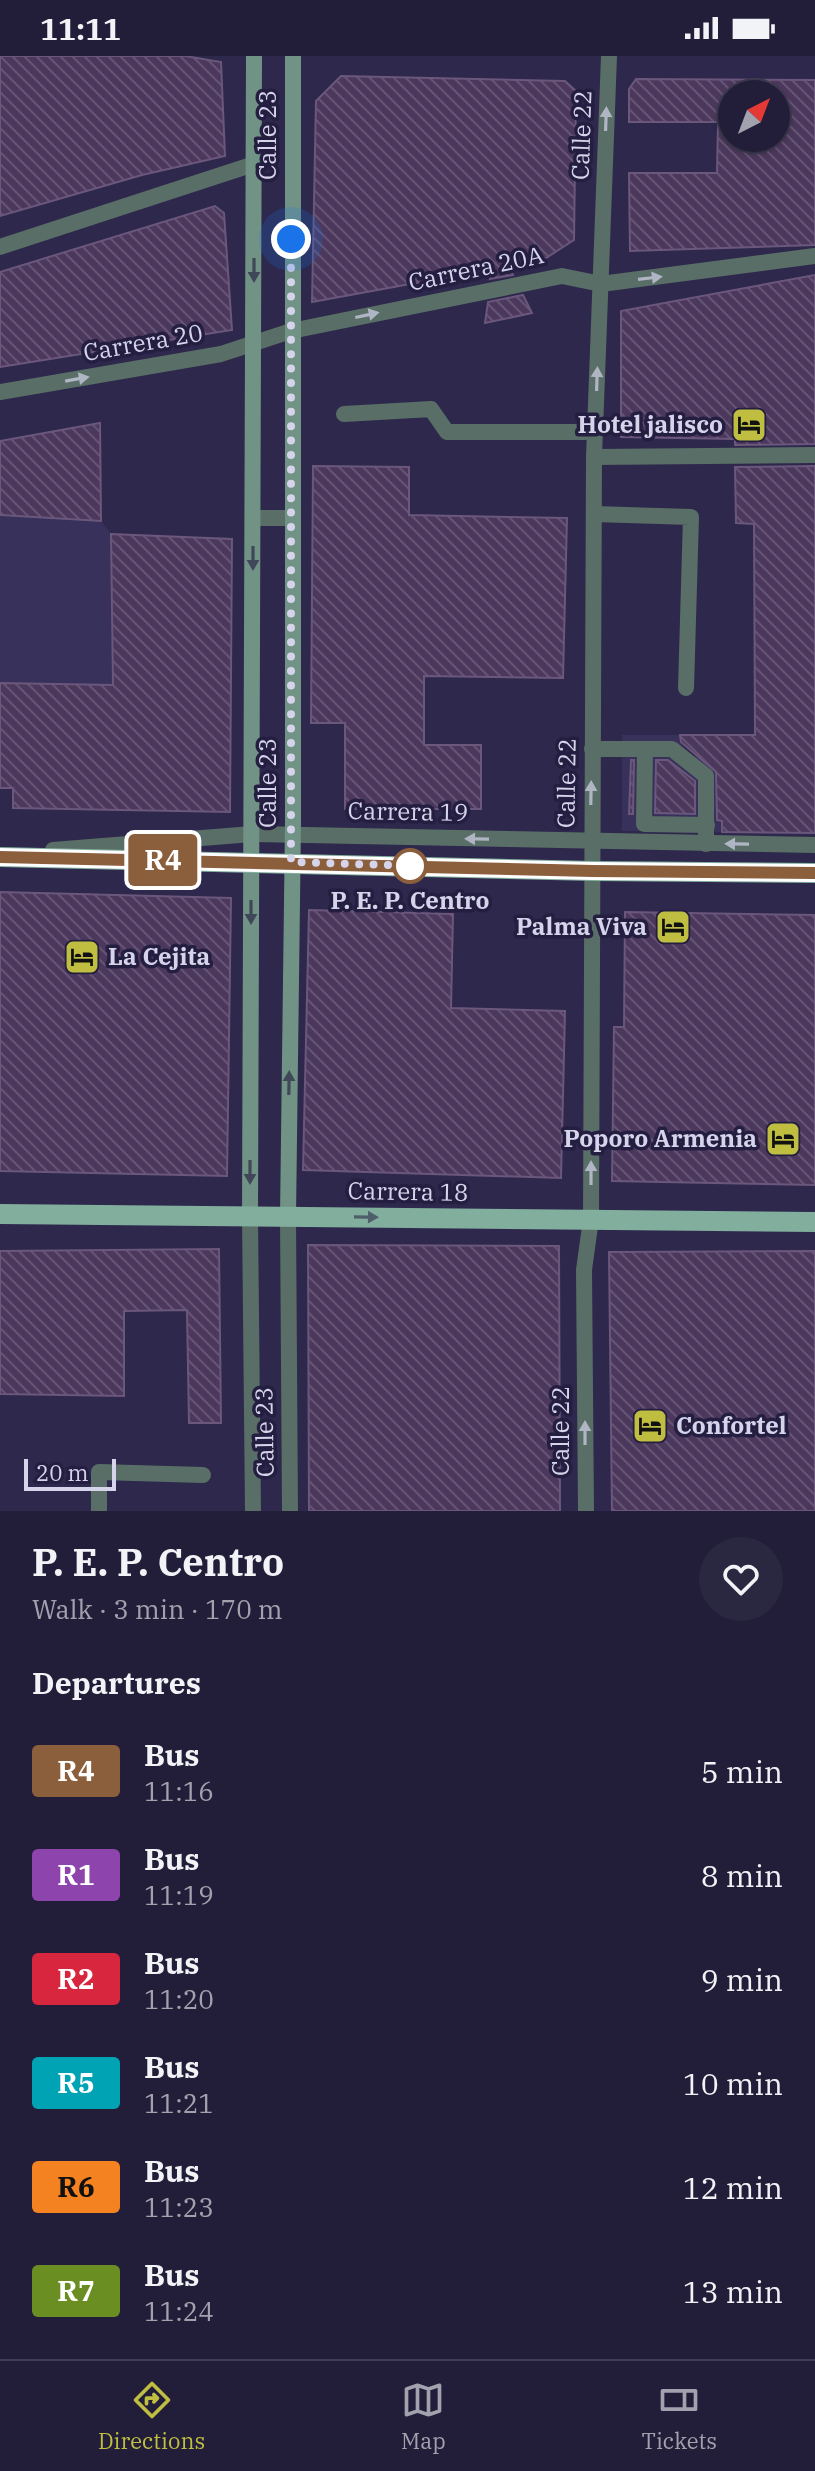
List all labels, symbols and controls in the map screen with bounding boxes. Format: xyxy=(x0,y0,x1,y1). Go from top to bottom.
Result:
text: 11:11 xyxy=(40,9,121,48)
north arrow xyxy=(718,80,790,152)
map controls xyxy=(718,80,790,152)
street label: Calle 22 xyxy=(563,89,599,181)
street label: Calle 23 xyxy=(251,90,283,180)
one-way arrow xyxy=(600,106,613,131)
your location xyxy=(271,219,311,259)
street label: Carrera 20A xyxy=(405,238,547,298)
one-way arrow xyxy=(248,258,260,283)
one-way arrow xyxy=(638,271,663,284)
one-way arrow xyxy=(355,309,380,321)
street label: Carrera 20 xyxy=(81,316,205,368)
one-way arrow xyxy=(591,366,604,391)
one-way arrow xyxy=(65,372,90,384)
hotel icon: Hotel jalisco xyxy=(730,406,768,444)
place label: Hotel jalisco xyxy=(577,408,723,440)
one-way arrow xyxy=(247,546,259,571)
street label: Calle 23 xyxy=(251,738,283,828)
street label: Calle 22 xyxy=(549,738,583,828)
one-way arrow xyxy=(585,780,597,805)
street label: Carrera 19 xyxy=(347,794,469,828)
one-way arrow xyxy=(464,833,489,846)
line badge: R4 xyxy=(127,834,199,886)
one-way arrow xyxy=(724,838,749,850)
text: R4 xyxy=(144,841,182,878)
marker: P. E. P. Centro xyxy=(393,849,427,883)
place label: P. E. P. Centro xyxy=(330,884,490,916)
one-way arrow xyxy=(245,900,257,925)
hotel icon: Palma Viva xyxy=(654,908,692,946)
place label: Palma Viva xyxy=(516,910,647,942)
hotel icon: La Cejita xyxy=(63,938,101,976)
place label: La Cejita xyxy=(108,940,210,972)
one-way arrow xyxy=(283,1070,295,1095)
hotel icon: Poporo Armenia xyxy=(764,1120,802,1158)
place label: Poporo Armenia xyxy=(564,1122,757,1154)
one-way arrow xyxy=(244,1160,256,1185)
one-way arrow xyxy=(585,1160,597,1185)
street label: Carrera 18 xyxy=(347,1174,469,1208)
one-way arrow xyxy=(354,1211,379,1223)
street label: Calle 22 xyxy=(544,1386,576,1476)
street label: Calle 23 xyxy=(247,1387,281,1477)
hotel icon: Confortel xyxy=(631,1407,669,1445)
place label: Confortel xyxy=(676,1409,787,1441)
one-way arrow xyxy=(579,1420,592,1445)
scale bar xyxy=(24,1455,116,1491)
text: 20 m xyxy=(36,1458,88,1487)
text: P. E. P. Centro xyxy=(32,1537,284,1586)
button: heart xyxy=(699,1537,783,1621)
text: Walk · 3 min · 170 m xyxy=(32,1592,283,1626)
text: Departures xyxy=(32,1663,201,1702)
text: Bus xyxy=(144,1735,199,1774)
text: R4 xyxy=(57,1752,95,1789)
text: 5 min xyxy=(701,1752,783,1791)
text: 11:16 xyxy=(144,1774,214,1808)
text: Bus xyxy=(144,1839,199,1878)
text: R1 xyxy=(57,1856,95,1893)
text: 8 min xyxy=(701,1856,783,1895)
text: 11:19 xyxy=(144,1878,214,1912)
text: Bus xyxy=(144,1943,199,1982)
text: R2 xyxy=(57,1960,95,1997)
text: 9 min xyxy=(701,1960,783,1999)
text: 11:20 xyxy=(144,1982,214,2016)
text: Bus xyxy=(144,2047,199,2086)
text: R5 xyxy=(57,2064,95,2101)
text: 10 min xyxy=(683,2064,783,2103)
text: 11:21 xyxy=(144,2086,214,2120)
text: Bus xyxy=(144,2151,199,2190)
text: R6 xyxy=(57,2168,95,2205)
text: 12 min xyxy=(683,2168,783,2207)
text: 11:23 xyxy=(144,2190,214,2224)
text: Bus xyxy=(144,2255,199,2294)
text: R7 xyxy=(57,2272,95,2309)
text: 13 min xyxy=(683,2272,783,2311)
text: 11:24 xyxy=(144,2294,214,2328)
tab: Directions xyxy=(98,2378,205,2455)
tab: Map xyxy=(401,2378,446,2455)
tab: Tickets xyxy=(642,2378,717,2455)

